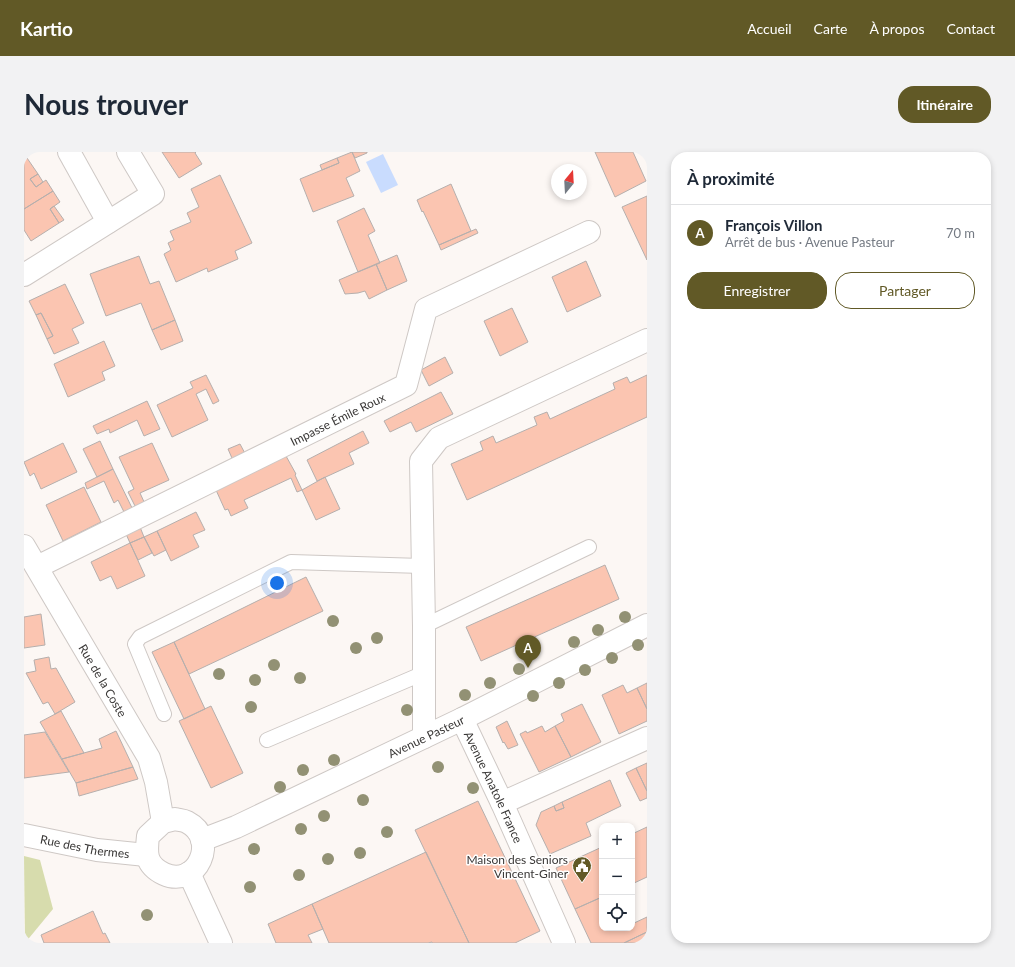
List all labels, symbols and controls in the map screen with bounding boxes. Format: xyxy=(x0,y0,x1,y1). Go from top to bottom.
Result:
text: Kartio xyxy=(20,17,73,40)
text: Accueil xyxy=(747,20,792,37)
text: Carte xyxy=(814,20,847,37)
text: À propos xyxy=(869,20,924,37)
text: Contact xyxy=(946,20,995,37)
button: Itinéraire xyxy=(898,86,991,123)
text: Nous trouver xyxy=(24,87,188,121)
north arrow xyxy=(551,164,587,200)
text: À proximité xyxy=(687,168,775,189)
text: François Villon xyxy=(725,216,822,234)
text: A xyxy=(695,225,705,241)
text: 70 m xyxy=(946,225,975,241)
text: Arrêt de bus · Avenue Pasteur xyxy=(725,234,895,250)
button: Enregistrer xyxy=(687,272,827,309)
button: Partager xyxy=(835,272,975,309)
street label: Impasse Émile Roux xyxy=(287,389,387,449)
your location xyxy=(267,573,287,593)
pin: A xyxy=(515,635,541,668)
street label: Rue de la Coste xyxy=(76,641,131,720)
street label: Avenue Pasteur xyxy=(385,711,467,761)
street label: Avenue Anatole France xyxy=(461,729,526,845)
map controls xyxy=(599,823,635,931)
button: + xyxy=(599,823,635,859)
street label: Rue des Thermes xyxy=(39,831,130,861)
place label: Maison des Seniors Vincent-Giner xyxy=(466,852,569,881)
public building icon: Maison des Seniors Vincent-Giner xyxy=(571,855,593,883)
button: − xyxy=(599,859,635,895)
button: locate xyxy=(599,895,635,931)

